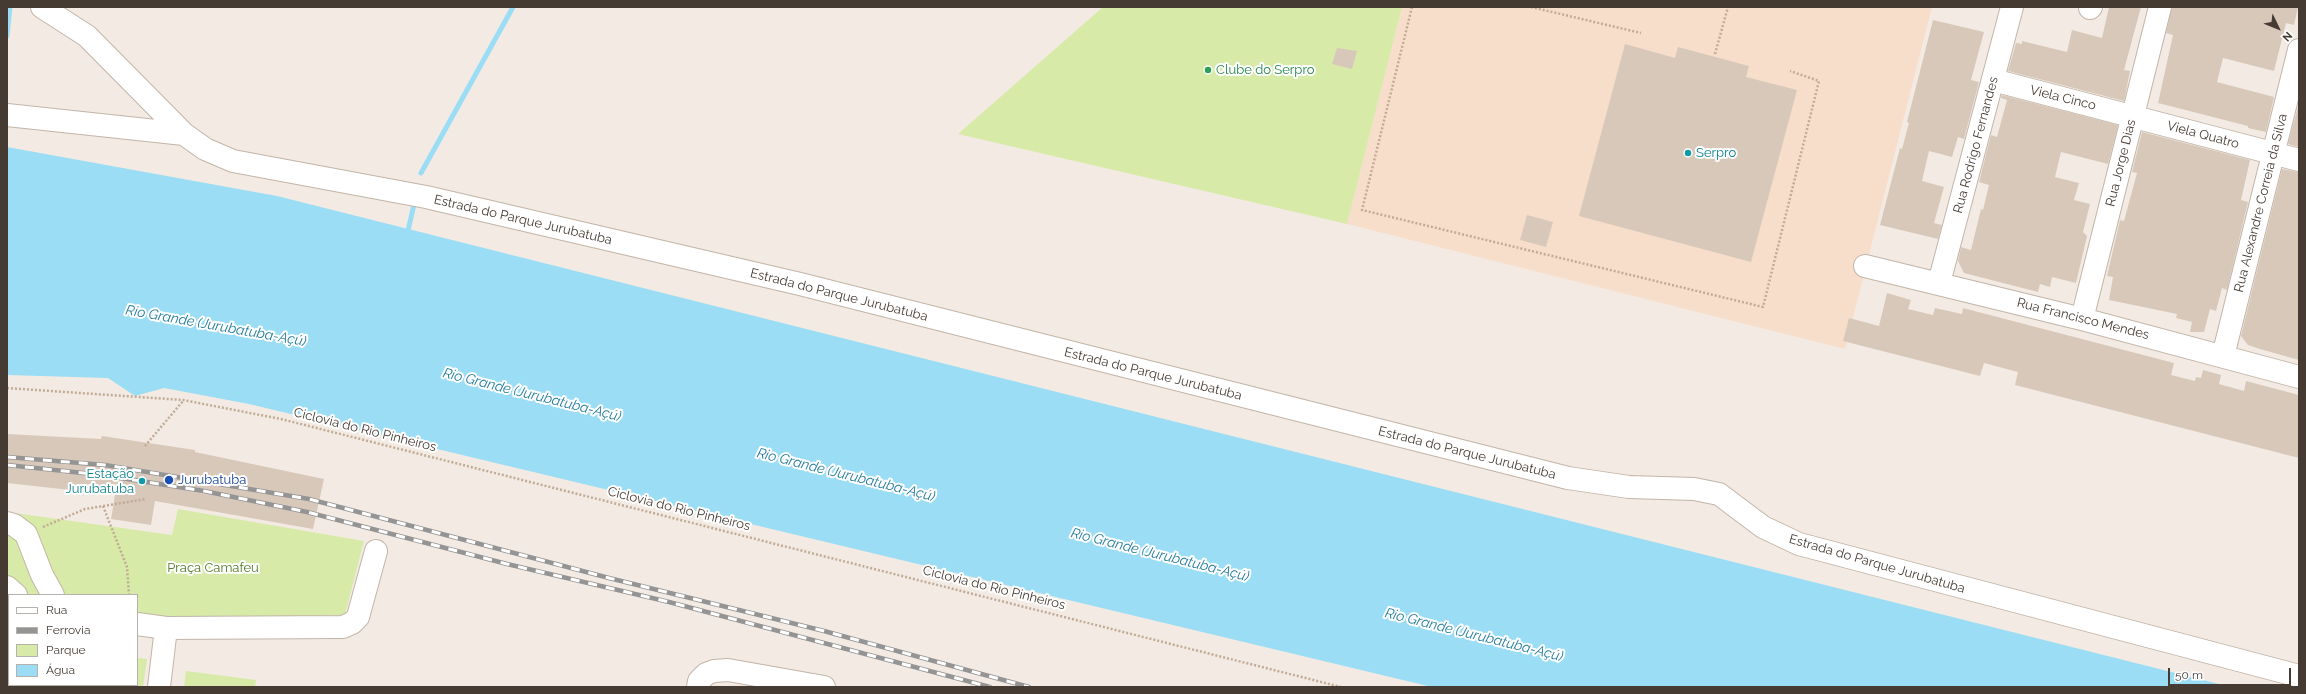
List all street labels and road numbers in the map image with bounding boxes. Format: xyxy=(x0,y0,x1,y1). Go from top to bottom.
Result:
street label: Rua Rodrigo Fernandes xyxy=(1950,75,2002,215)
street label: Viela Cinco xyxy=(2028,82,2098,114)
street label: Rua Alexandre Correia da Silva xyxy=(2231,112,2291,294)
street label: Rua Jorge Dias xyxy=(2103,118,2139,208)
street label: Viela Quatro xyxy=(2165,118,2241,152)
street label: Estrada do Parque Jurubatuba xyxy=(432,192,614,248)
street label: Estrada do Parque Jurubatuba xyxy=(749,265,929,325)
street label: Rua Francisco Mendes xyxy=(2015,295,2151,343)
street label: Estrada do Parque Jurubatuba xyxy=(1063,344,1243,404)
street label: Ciclovia do Rio Pinheiros xyxy=(292,405,438,455)
street label: Estrada do Parque Jurubatuba xyxy=(1377,423,1557,483)
street label: Ciclovia do Rio Pinheiros xyxy=(606,484,752,534)
street label: Estrada do Parque Jurubatuba xyxy=(1787,531,1967,597)
street label: Ciclovia do Rio Pinheiros xyxy=(921,563,1067,613)

